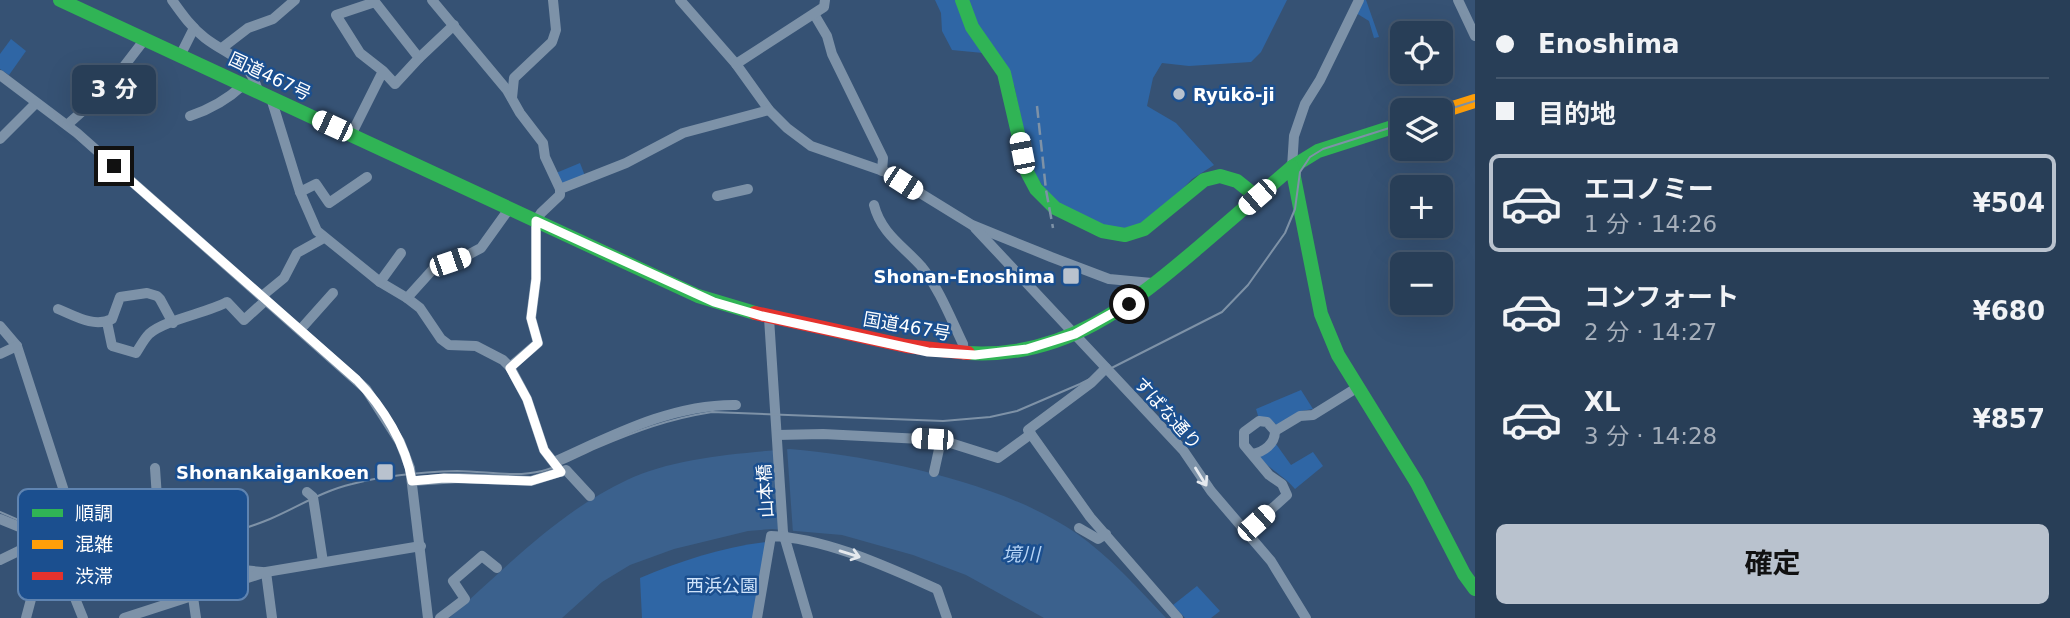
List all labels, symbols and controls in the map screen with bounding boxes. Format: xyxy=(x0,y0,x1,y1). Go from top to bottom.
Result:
map controls xyxy=(1390,21,1453,315)
button: locate xyxy=(1390,21,1453,84)
text: Enoshima xyxy=(1538,29,1680,59)
street label: 国道467号 xyxy=(226,48,314,104)
callout: 3 分 xyxy=(72,64,156,114)
text: 3 分 xyxy=(90,76,138,102)
place label: Ryūkō-ji xyxy=(1193,84,1275,105)
marker: Ryūkō-ji xyxy=(1171,86,1187,102)
button: layers xyxy=(1390,98,1453,161)
text: 目的地 xyxy=(1538,99,1616,129)
car xyxy=(309,108,356,144)
car xyxy=(1008,130,1037,176)
route end xyxy=(98,150,130,182)
car xyxy=(880,163,927,203)
icon: car xyxy=(1500,172,1563,235)
text: エコノミー xyxy=(1584,174,1714,204)
car xyxy=(1235,175,1280,219)
button: + xyxy=(1390,175,1453,238)
text: ¥504 xyxy=(1973,188,2045,218)
text: 1 分 · 14:26 xyxy=(1584,211,1717,237)
car xyxy=(427,245,474,279)
button: − xyxy=(1390,252,1453,315)
place label: Shonan-Enoshima xyxy=(874,266,1055,287)
marker: Shonan-Enoshima xyxy=(1061,266,1081,286)
icon: car xyxy=(1500,280,1563,343)
text: コンフォート xyxy=(1584,282,1739,312)
route start xyxy=(1113,288,1145,320)
text: ¥680 xyxy=(1973,296,2045,326)
street label: 国道467号 xyxy=(862,308,952,344)
text: 2 分 · 14:27 xyxy=(1584,319,1717,345)
street label: すばな通り xyxy=(1130,373,1206,453)
text: XL xyxy=(1584,387,1621,417)
icon: car xyxy=(1500,388,1563,451)
text: ¥857 xyxy=(1973,404,2045,434)
text: 3 分 · 14:28 xyxy=(1584,423,1717,449)
car xyxy=(911,427,954,451)
place label: Shonankaigankoen xyxy=(176,462,369,483)
marker: Shonankaigankoen xyxy=(375,462,395,482)
street label: 山本橋 xyxy=(753,463,777,519)
one-way arrow xyxy=(1194,466,1208,486)
legend xyxy=(18,489,248,600)
car xyxy=(1234,501,1279,545)
text: 順調 xyxy=(75,502,113,524)
button: 確定 xyxy=(1496,524,2049,604)
text: 混雑 xyxy=(75,533,113,555)
water label: 境川 xyxy=(1002,543,1042,565)
one-way arrow xyxy=(838,549,860,562)
text: 渋滞 xyxy=(75,565,113,587)
park label: 西浜公園 xyxy=(686,575,758,596)

